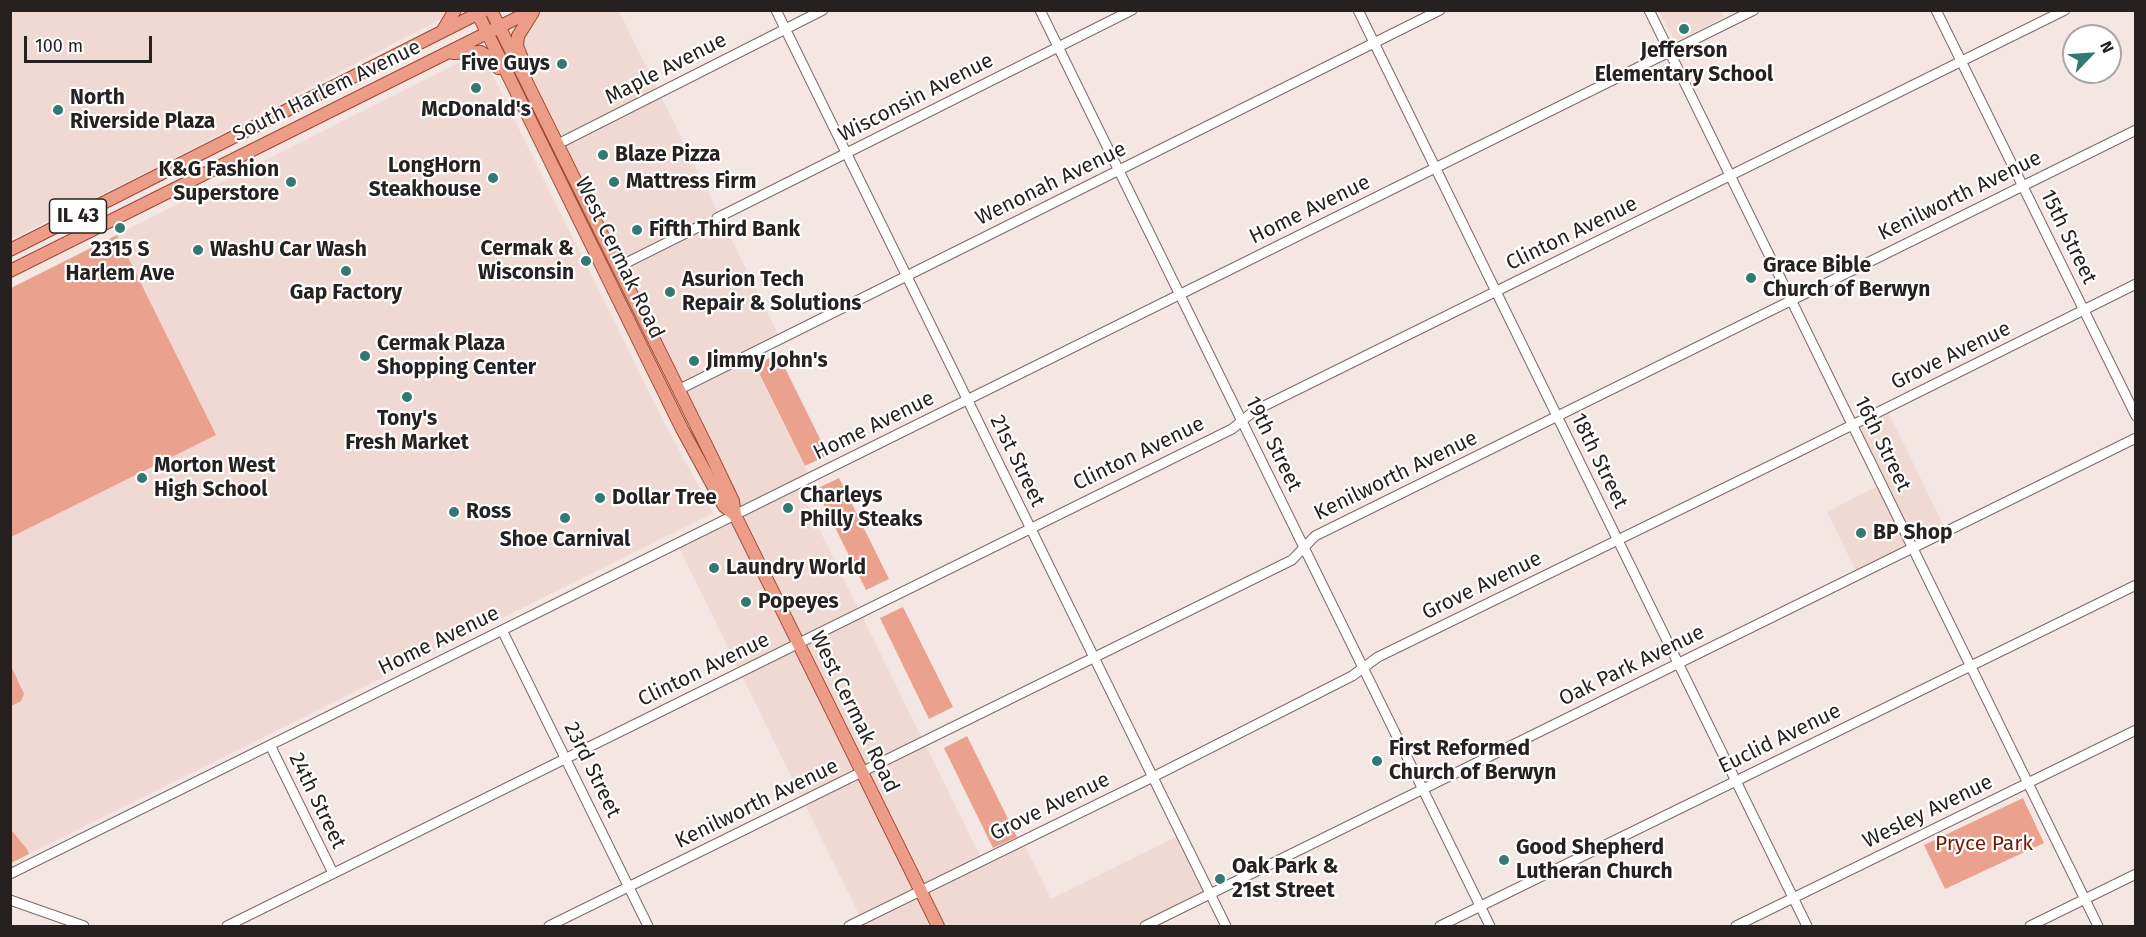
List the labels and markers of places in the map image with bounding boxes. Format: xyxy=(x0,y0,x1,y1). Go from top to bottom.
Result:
marker: Jefferson Elementary School xyxy=(1677,22,1691,36)
place label: Jefferson Elementary School xyxy=(1595,38,1773,88)
place label: Five Guys xyxy=(461,51,550,77)
marker: Five Guys xyxy=(555,57,569,71)
marker: McDonald's xyxy=(469,81,483,95)
place label: North Riverside Plaza xyxy=(70,85,215,135)
place label: McDonald's xyxy=(421,97,531,123)
marker: North Riverside Plaza xyxy=(51,103,65,117)
place label: Blaze Pizza xyxy=(615,142,721,168)
marker: Blaze Pizza xyxy=(596,148,610,162)
place label: LongHorn Steakhouse xyxy=(369,153,481,203)
place label: K&G Fashion Superstore xyxy=(159,157,279,207)
place label: Mattress Firm xyxy=(626,169,756,195)
marker: LongHorn Steakhouse xyxy=(486,171,500,185)
marker: K&G Fashion Superstore xyxy=(284,175,298,189)
marker: Mattress Firm xyxy=(607,175,621,189)
place label: Fifth Third Bank xyxy=(649,217,800,243)
marker: 2315 S Harlem Ave xyxy=(113,221,127,235)
marker: Fifth Third Bank xyxy=(630,223,644,237)
place label: Cermak & Wisconsin xyxy=(478,236,574,286)
place label: 2315 S Harlem Ave xyxy=(66,237,174,287)
place label: WashU Car Wash xyxy=(210,237,367,263)
marker: WashU Car Wash xyxy=(191,243,205,257)
place label: Grace Bible Church of Berwyn xyxy=(1763,253,1930,303)
marker: Cermak & Wisconsin xyxy=(579,254,593,268)
marker: Gap Factory xyxy=(339,264,353,278)
place label: Asurion Tech Repair & Solutions xyxy=(682,267,861,317)
marker: Grace Bible Church of Berwyn xyxy=(1744,271,1758,285)
place label: Gap Factory xyxy=(290,280,402,306)
marker: Asurion Tech Repair & Solutions xyxy=(663,285,677,299)
place label: Cermak Plaza Shopping Center xyxy=(377,331,536,381)
place label: Jimmy John's xyxy=(706,348,828,374)
marker: Cermak Plaza Shopping Center xyxy=(358,349,372,363)
marker: Jimmy John's xyxy=(687,354,701,368)
marker: Tony's Fresh Market xyxy=(400,390,414,404)
place label: Tony's Fresh Market xyxy=(345,406,469,456)
place label: Morton West High School xyxy=(154,453,276,503)
marker: Morton West High School xyxy=(135,471,149,485)
place label: Charleys Philly Steaks xyxy=(800,483,923,533)
place label: Dollar Tree xyxy=(612,485,717,511)
marker: Dollar Tree xyxy=(593,491,607,505)
place label: Ross xyxy=(466,499,511,525)
marker: Charleys Philly Steaks xyxy=(781,501,795,515)
marker: Ross xyxy=(447,505,461,519)
marker: Shoe Carnival xyxy=(558,511,572,525)
place label: BP Shop xyxy=(1873,520,1952,546)
marker: BP Shop xyxy=(1854,526,1868,540)
place label: Shoe Carnival xyxy=(500,527,630,553)
place label: Laundry World xyxy=(726,555,866,581)
marker: Laundry World xyxy=(707,561,721,575)
place label: Popeyes xyxy=(758,589,839,615)
marker: Popeyes xyxy=(739,595,753,609)
place label: First Reformed Church of Berwyn xyxy=(1389,736,1556,786)
marker: First Reformed Church of Berwyn xyxy=(1370,754,1384,768)
place label: Good Shepherd Lutheran Church xyxy=(1516,835,1673,885)
marker: Good Shepherd Lutheran Church xyxy=(1497,853,1511,867)
place label: Oak Park & 21st Street xyxy=(1232,854,1338,904)
marker: Oak Park & 21st Street xyxy=(1213,872,1227,886)

